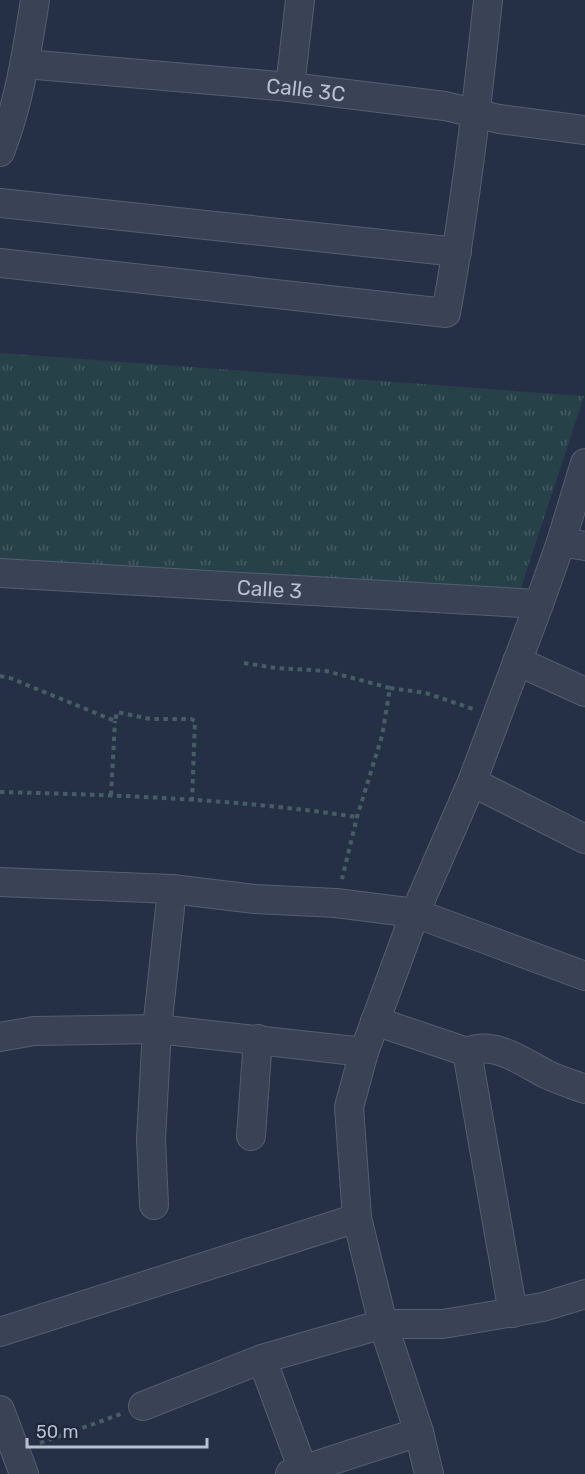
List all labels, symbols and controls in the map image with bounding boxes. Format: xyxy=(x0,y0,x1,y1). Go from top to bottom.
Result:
street label: Calle 3C xyxy=(265,72,347,106)
street label: Calle 3 xyxy=(236,574,303,603)
scale bar xyxy=(27,1411,207,1449)
text: 50 m xyxy=(36,1421,79,1443)

